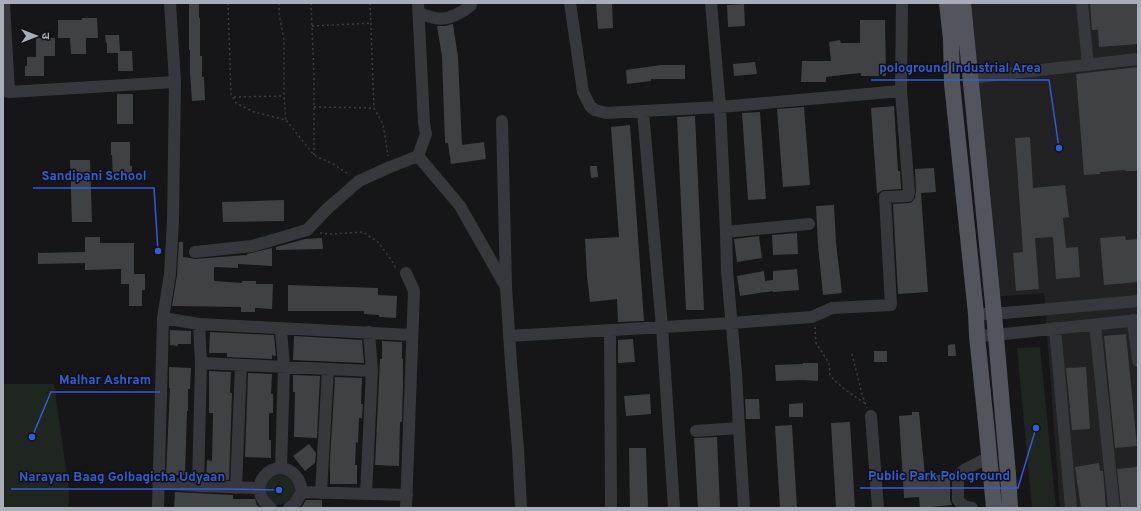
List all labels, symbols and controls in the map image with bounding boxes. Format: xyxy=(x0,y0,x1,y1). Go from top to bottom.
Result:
north arrow xyxy=(16,16,56,56)
text: उ xyxy=(38,33,52,40)
callout: pologround Industrial Area xyxy=(871,55,1049,80)
text: pologround Industrial Area xyxy=(879,61,1041,77)
callout: Sandipani School xyxy=(33,163,154,188)
text: Sandipani School xyxy=(42,169,146,185)
callout: Malhar Ashram xyxy=(51,367,160,392)
text: Malhar Ashram xyxy=(59,373,151,389)
callout: Public Park Pologround xyxy=(860,463,1018,488)
callout: Narayan Baag Golbagicha Udyaan xyxy=(11,464,233,489)
text: Public Park Pologround xyxy=(868,469,1010,485)
text: Narayan Baag Golbagicha Udyaan xyxy=(19,470,225,486)

